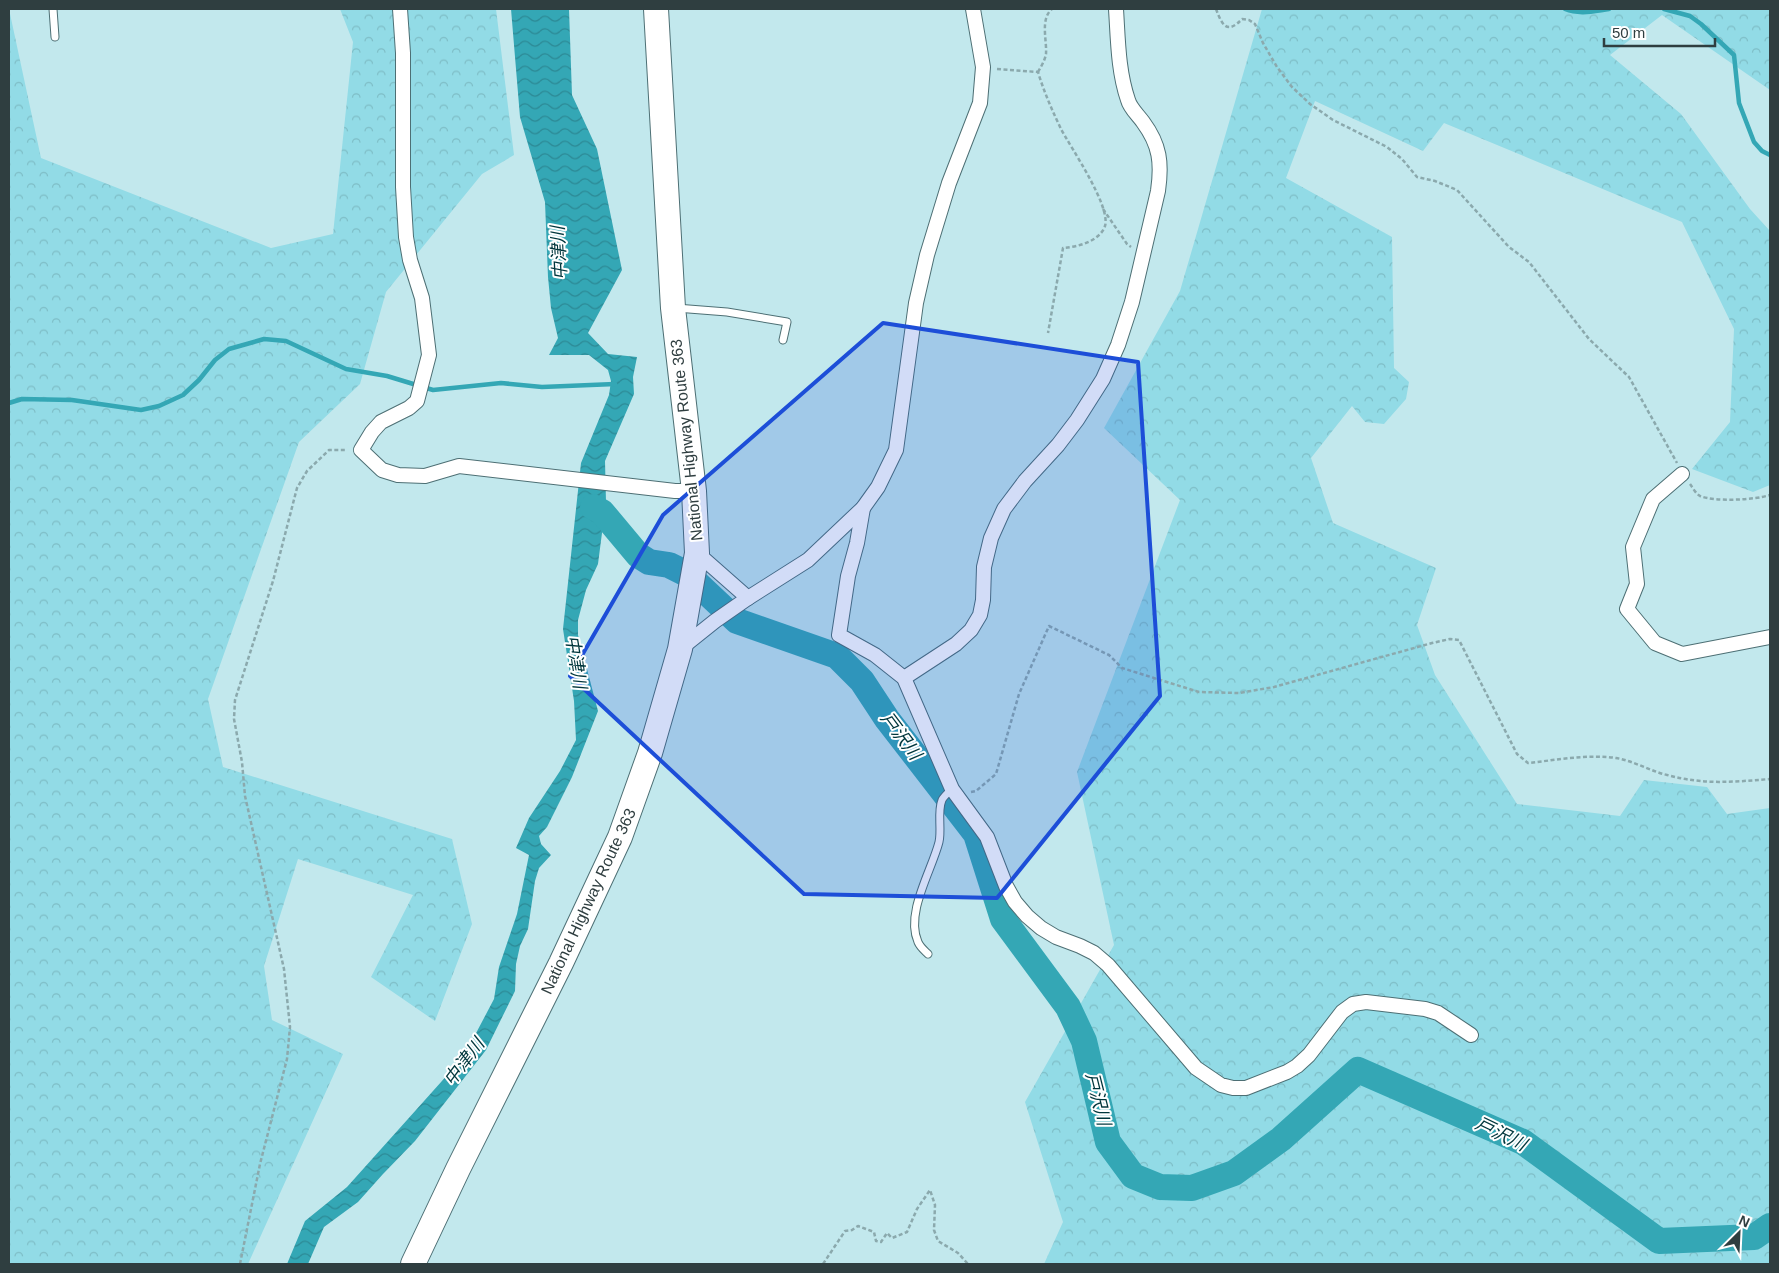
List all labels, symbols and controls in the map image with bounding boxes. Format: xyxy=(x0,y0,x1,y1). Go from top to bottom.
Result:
scale bar xyxy=(1604,15,1715,47)
text: 50 m xyxy=(1612,24,1645,41)
water label: 中津川 xyxy=(547,224,570,280)
street label: National Highway Route 363 xyxy=(667,338,706,542)
water label: 中津川 xyxy=(562,634,590,692)
water label: 戸沢川 xyxy=(877,708,926,765)
street label: National Highway Route 363 xyxy=(538,806,639,997)
water label: 中津川 xyxy=(440,1033,489,1090)
water label: 戸沢川 xyxy=(1082,1070,1115,1130)
water label: 戸沢川 xyxy=(1472,1113,1531,1156)
north arrow xyxy=(1714,1208,1764,1258)
text: N xyxy=(1736,1212,1752,1230)

